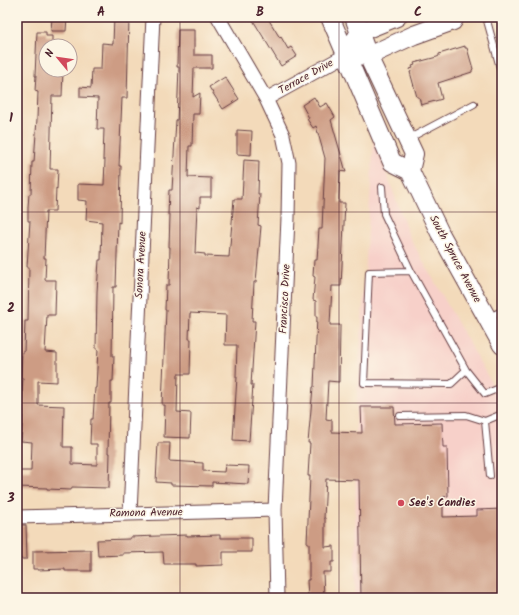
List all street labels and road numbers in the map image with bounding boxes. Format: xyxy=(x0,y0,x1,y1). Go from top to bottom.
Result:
street label: Terrace Drive xyxy=(275,54,337,100)
street label: South Spruce Avenue xyxy=(424,212,486,306)
street label: Sonora Avenue xyxy=(130,231,152,299)
street label: Francisco Drive xyxy=(274,264,296,334)
street label: Ramona Avenue xyxy=(109,503,183,523)

